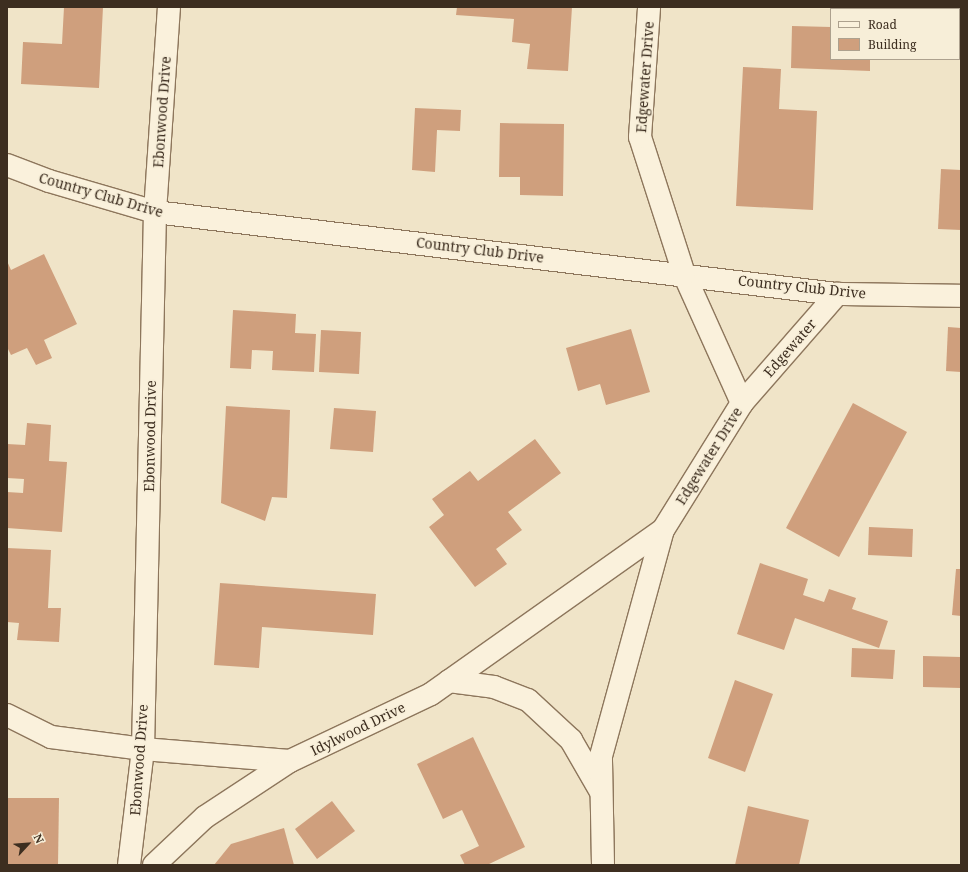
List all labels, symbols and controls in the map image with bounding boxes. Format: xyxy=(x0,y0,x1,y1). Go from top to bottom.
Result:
legend xyxy=(830,8,960,60)
text: Road xyxy=(868,16,897,33)
street label: Edgewater Drive xyxy=(633,21,657,133)
text: Building xyxy=(868,36,916,53)
street label: Ebonwood Drive xyxy=(150,56,174,168)
street label: Country Club Drive xyxy=(37,169,165,221)
street label: Country Club Drive xyxy=(415,234,545,266)
street label: Country Club Drive xyxy=(737,272,867,302)
street label: Edgewater xyxy=(760,316,820,380)
street label: Ebonwood Drive xyxy=(141,380,159,492)
street label: Edgewater Drive xyxy=(672,404,746,508)
street label: Idylwood Drive xyxy=(308,699,408,759)
street label: Ebonwood Drive xyxy=(127,704,151,816)
north arrow xyxy=(8,824,48,864)
text: N xyxy=(31,831,48,846)

